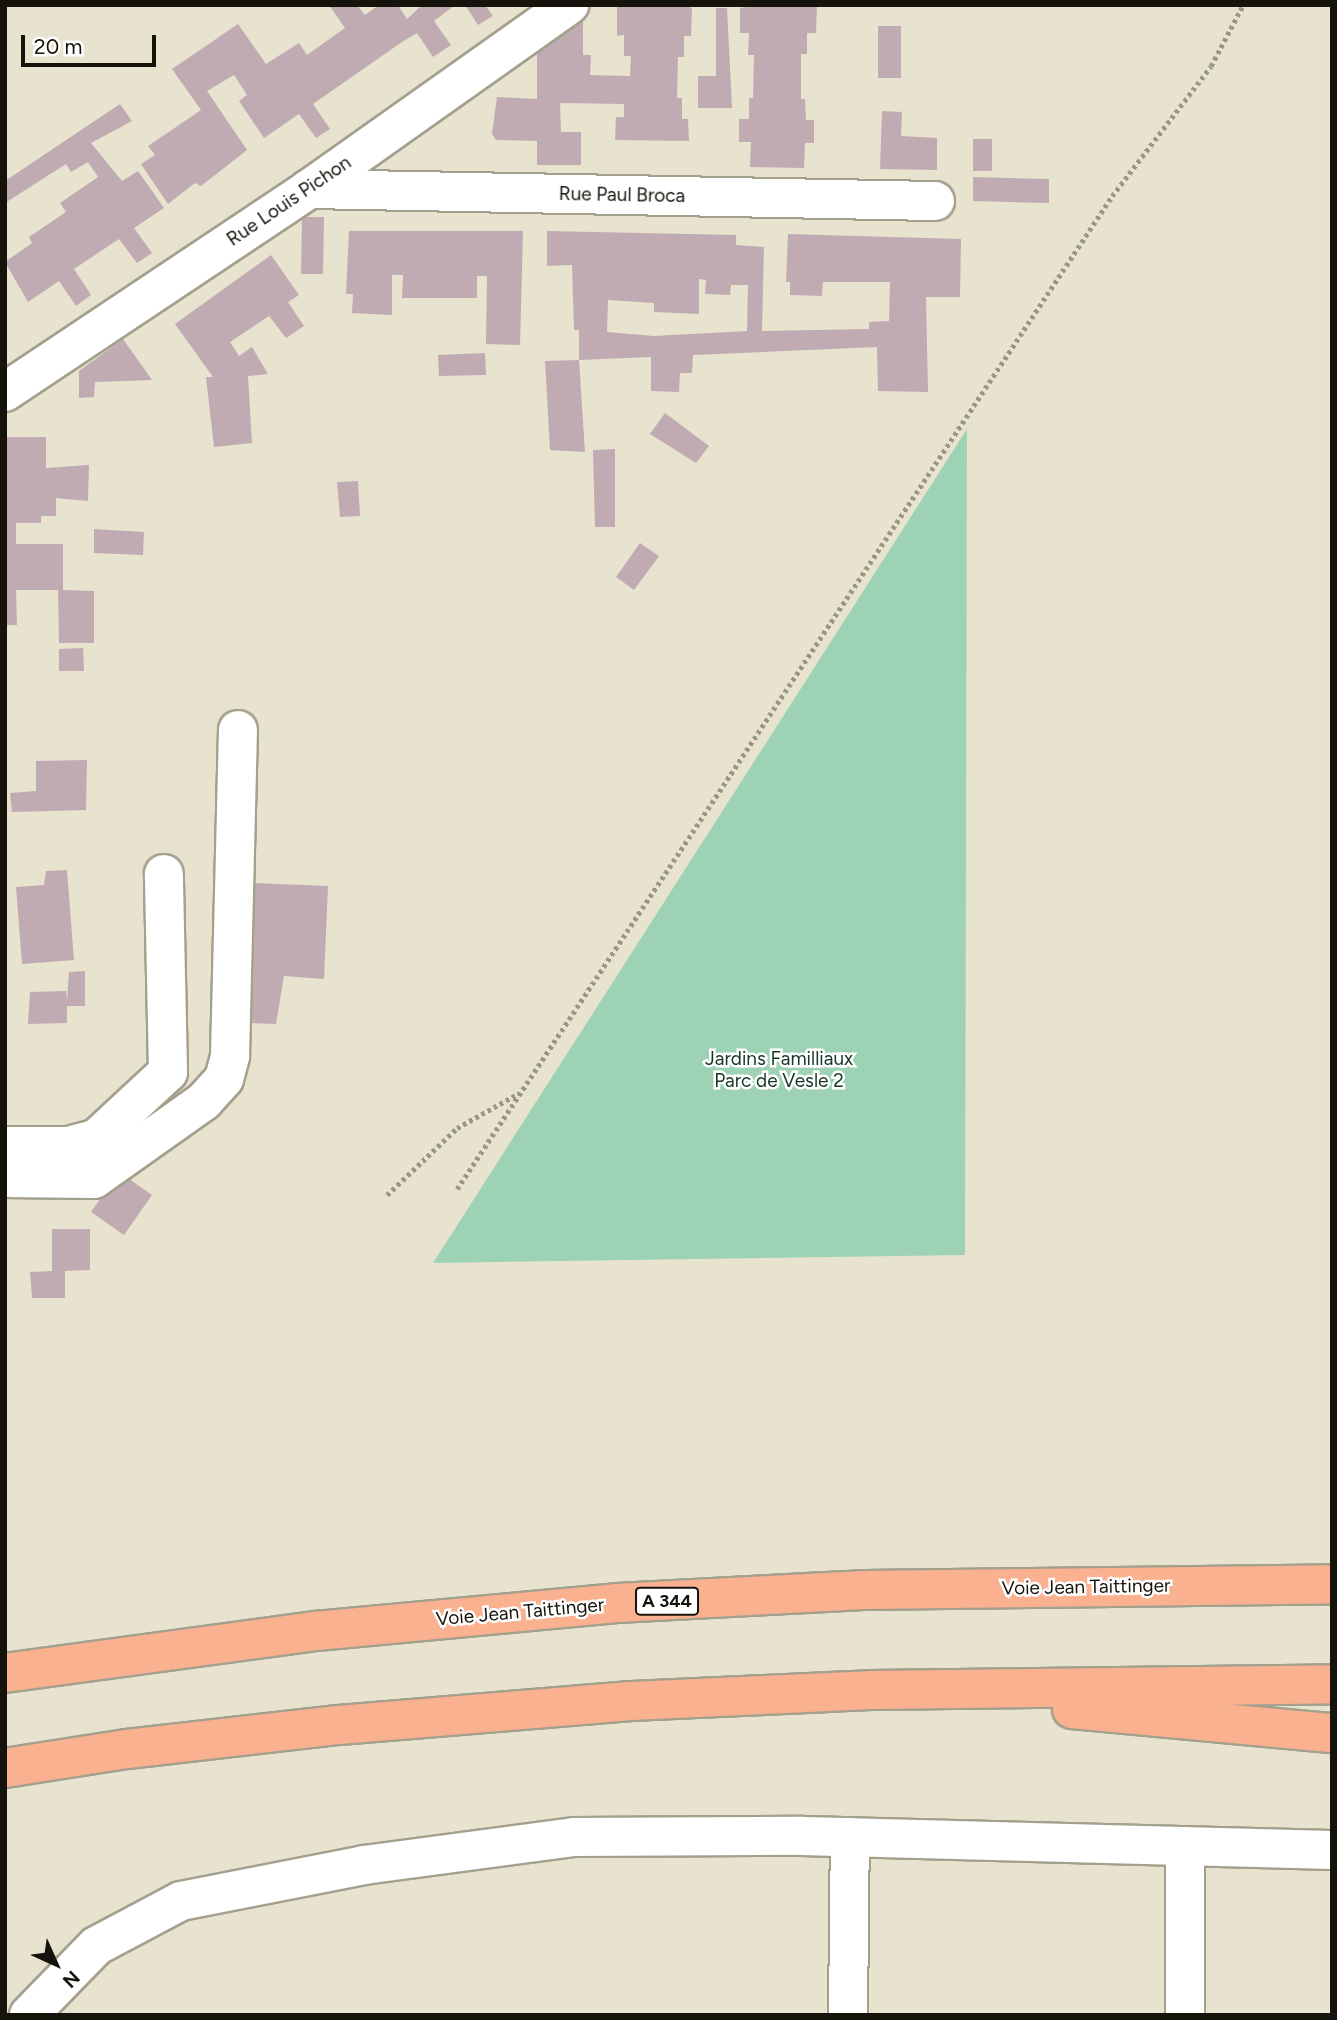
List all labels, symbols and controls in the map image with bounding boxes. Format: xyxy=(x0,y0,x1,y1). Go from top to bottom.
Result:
scale bar xyxy=(24,21,159,65)
text: 20 m xyxy=(34,34,82,59)
street label: Rue Louis Pichon xyxy=(223,151,355,251)
street label: Rue Paul Broca xyxy=(559,182,685,208)
park label: Jardins Familliaux Parc de Vesle 2 xyxy=(705,1048,853,1092)
street label: Voie Jean Taittinger xyxy=(1001,1574,1171,1600)
road number: A 344 xyxy=(634,1586,700,1616)
street label: Voie Jean Taittinger xyxy=(435,1593,605,1631)
north arrow xyxy=(21,1929,91,1999)
text: N xyxy=(58,1966,85,1993)

